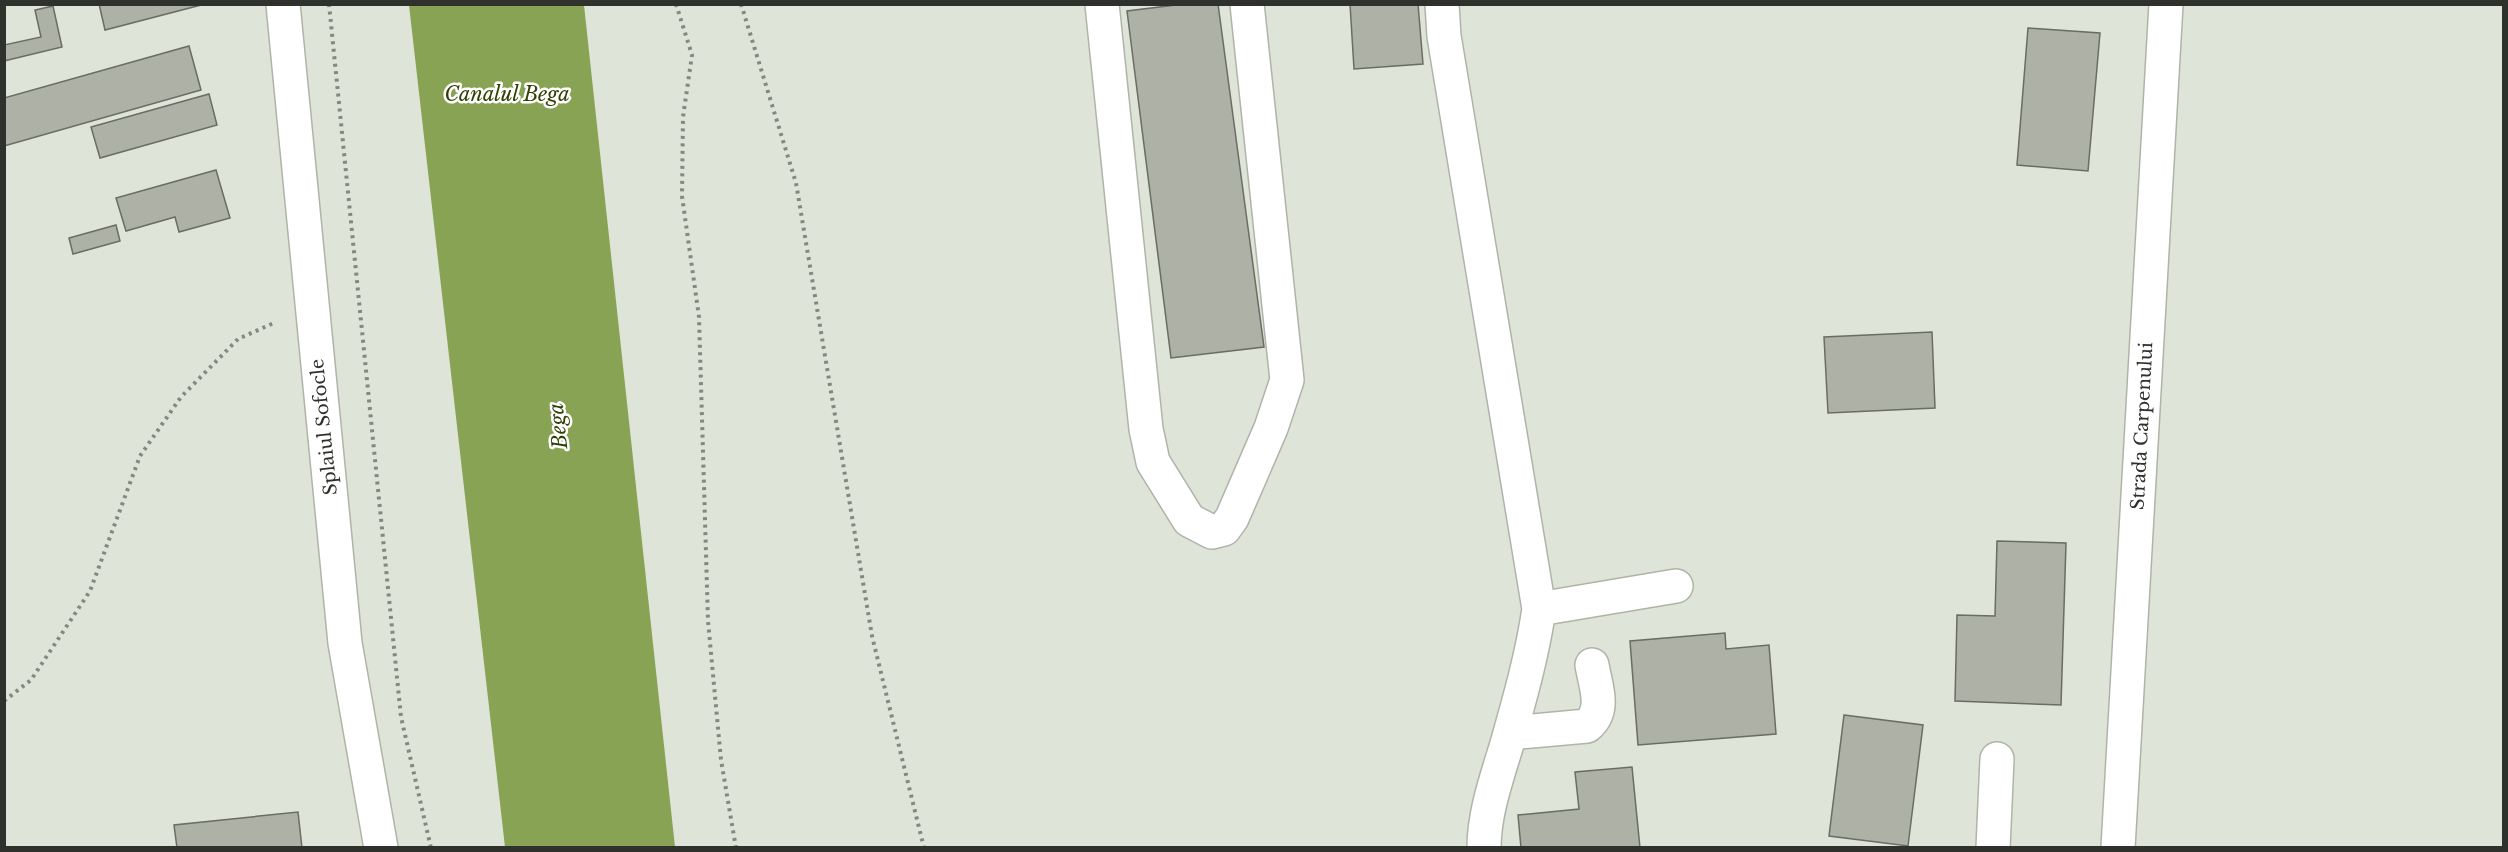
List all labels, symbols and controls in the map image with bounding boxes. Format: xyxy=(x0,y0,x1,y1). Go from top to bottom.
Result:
water label: Canalul Bega xyxy=(444,82,570,106)
street label: Strada Carpenului xyxy=(2127,342,2157,510)
street label: Splaiul Sofocle xyxy=(306,358,342,496)
water label: Bega xyxy=(544,402,572,451)

